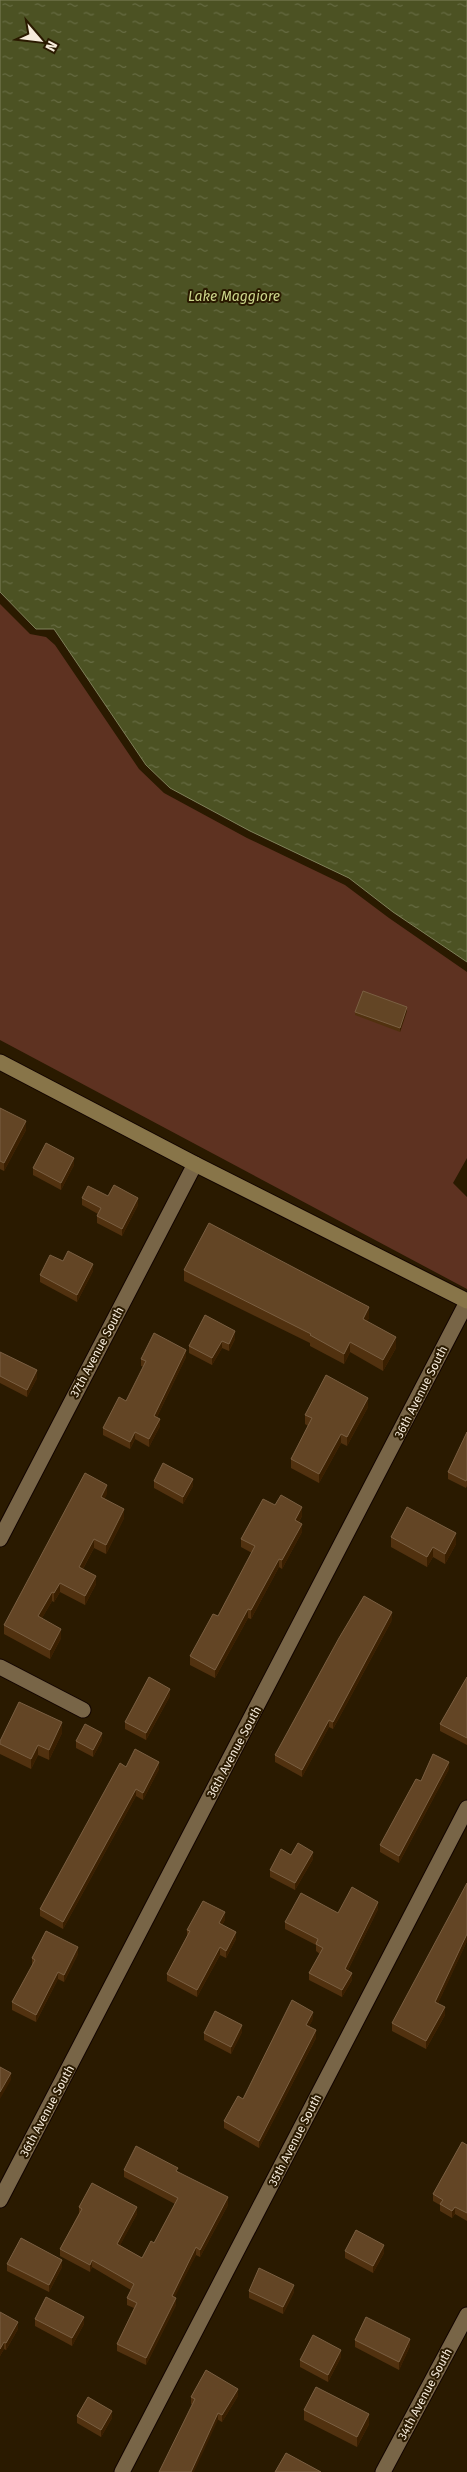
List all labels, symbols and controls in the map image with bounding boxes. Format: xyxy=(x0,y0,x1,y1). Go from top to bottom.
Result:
north arrow xyxy=(15,15,65,65)
text: N xyxy=(41,38,61,54)
water label: Lake Maggiore xyxy=(188,288,280,305)
street label: 37th Avenue South xyxy=(67,1304,127,1400)
street label: 36th Avenue South xyxy=(392,1343,450,1441)
street label: 36th Avenue South xyxy=(204,1704,264,1800)
street label: 36th Avenue South xyxy=(17,2063,77,2159)
street label: 35th Avenue South xyxy=(266,2092,324,2188)
street label: 34th Avenue South xyxy=(395,2346,455,2442)

